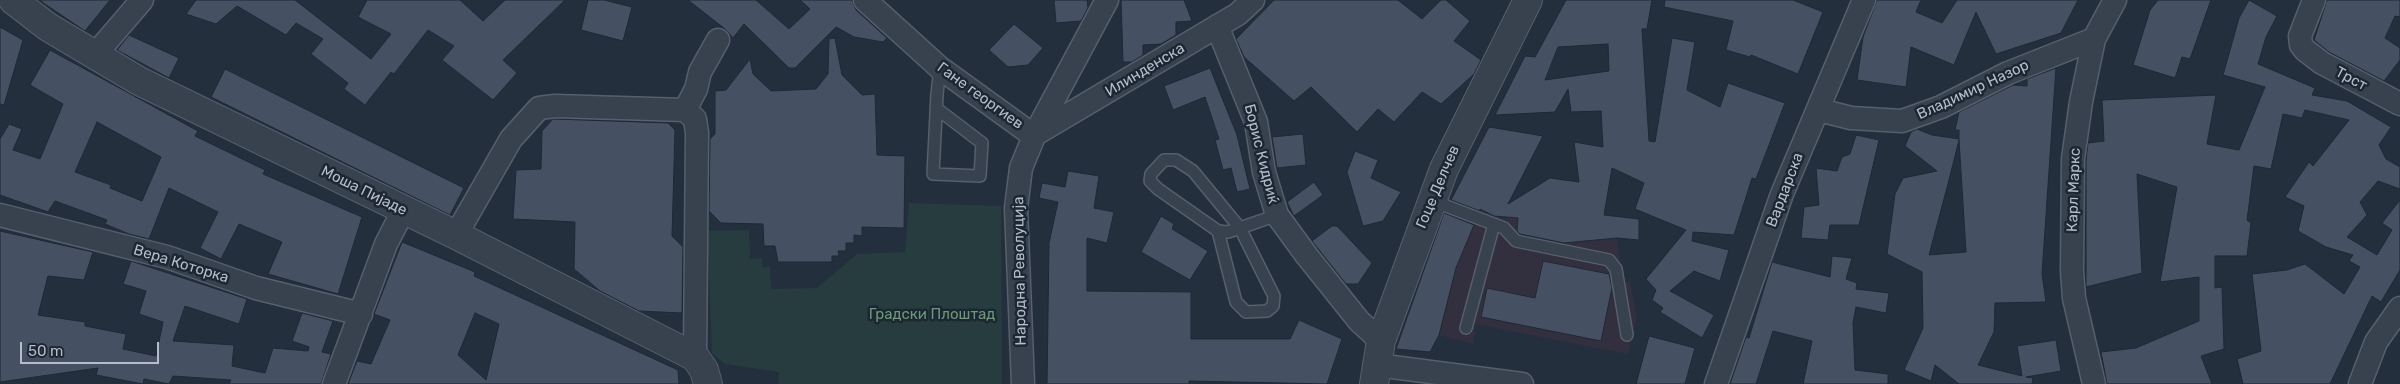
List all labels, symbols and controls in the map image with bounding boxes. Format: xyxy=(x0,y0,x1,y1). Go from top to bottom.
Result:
street label: Илинденска xyxy=(1102,39,1188,101)
street label: Владимир Назор xyxy=(1914,56,2032,124)
street label: Гане георгиев xyxy=(933,59,1027,133)
street label: Трст xyxy=(2332,63,2370,95)
street label: Борис Кидриќ xyxy=(1240,102,1282,206)
street label: Гоце Делчев xyxy=(1412,143,1464,231)
street label: Карл Маркс xyxy=(2064,148,2084,232)
street label: Вардарска xyxy=(1763,150,1807,230)
street label: Моша Пијаде xyxy=(318,162,410,220)
street label: Народна Револуција xyxy=(1010,196,1030,346)
street label: Вера Которка xyxy=(131,241,231,287)
park label: Градски Плоштад xyxy=(869,306,995,324)
scale bar xyxy=(22,332,161,364)
text: 50 m xyxy=(28,342,63,360)

